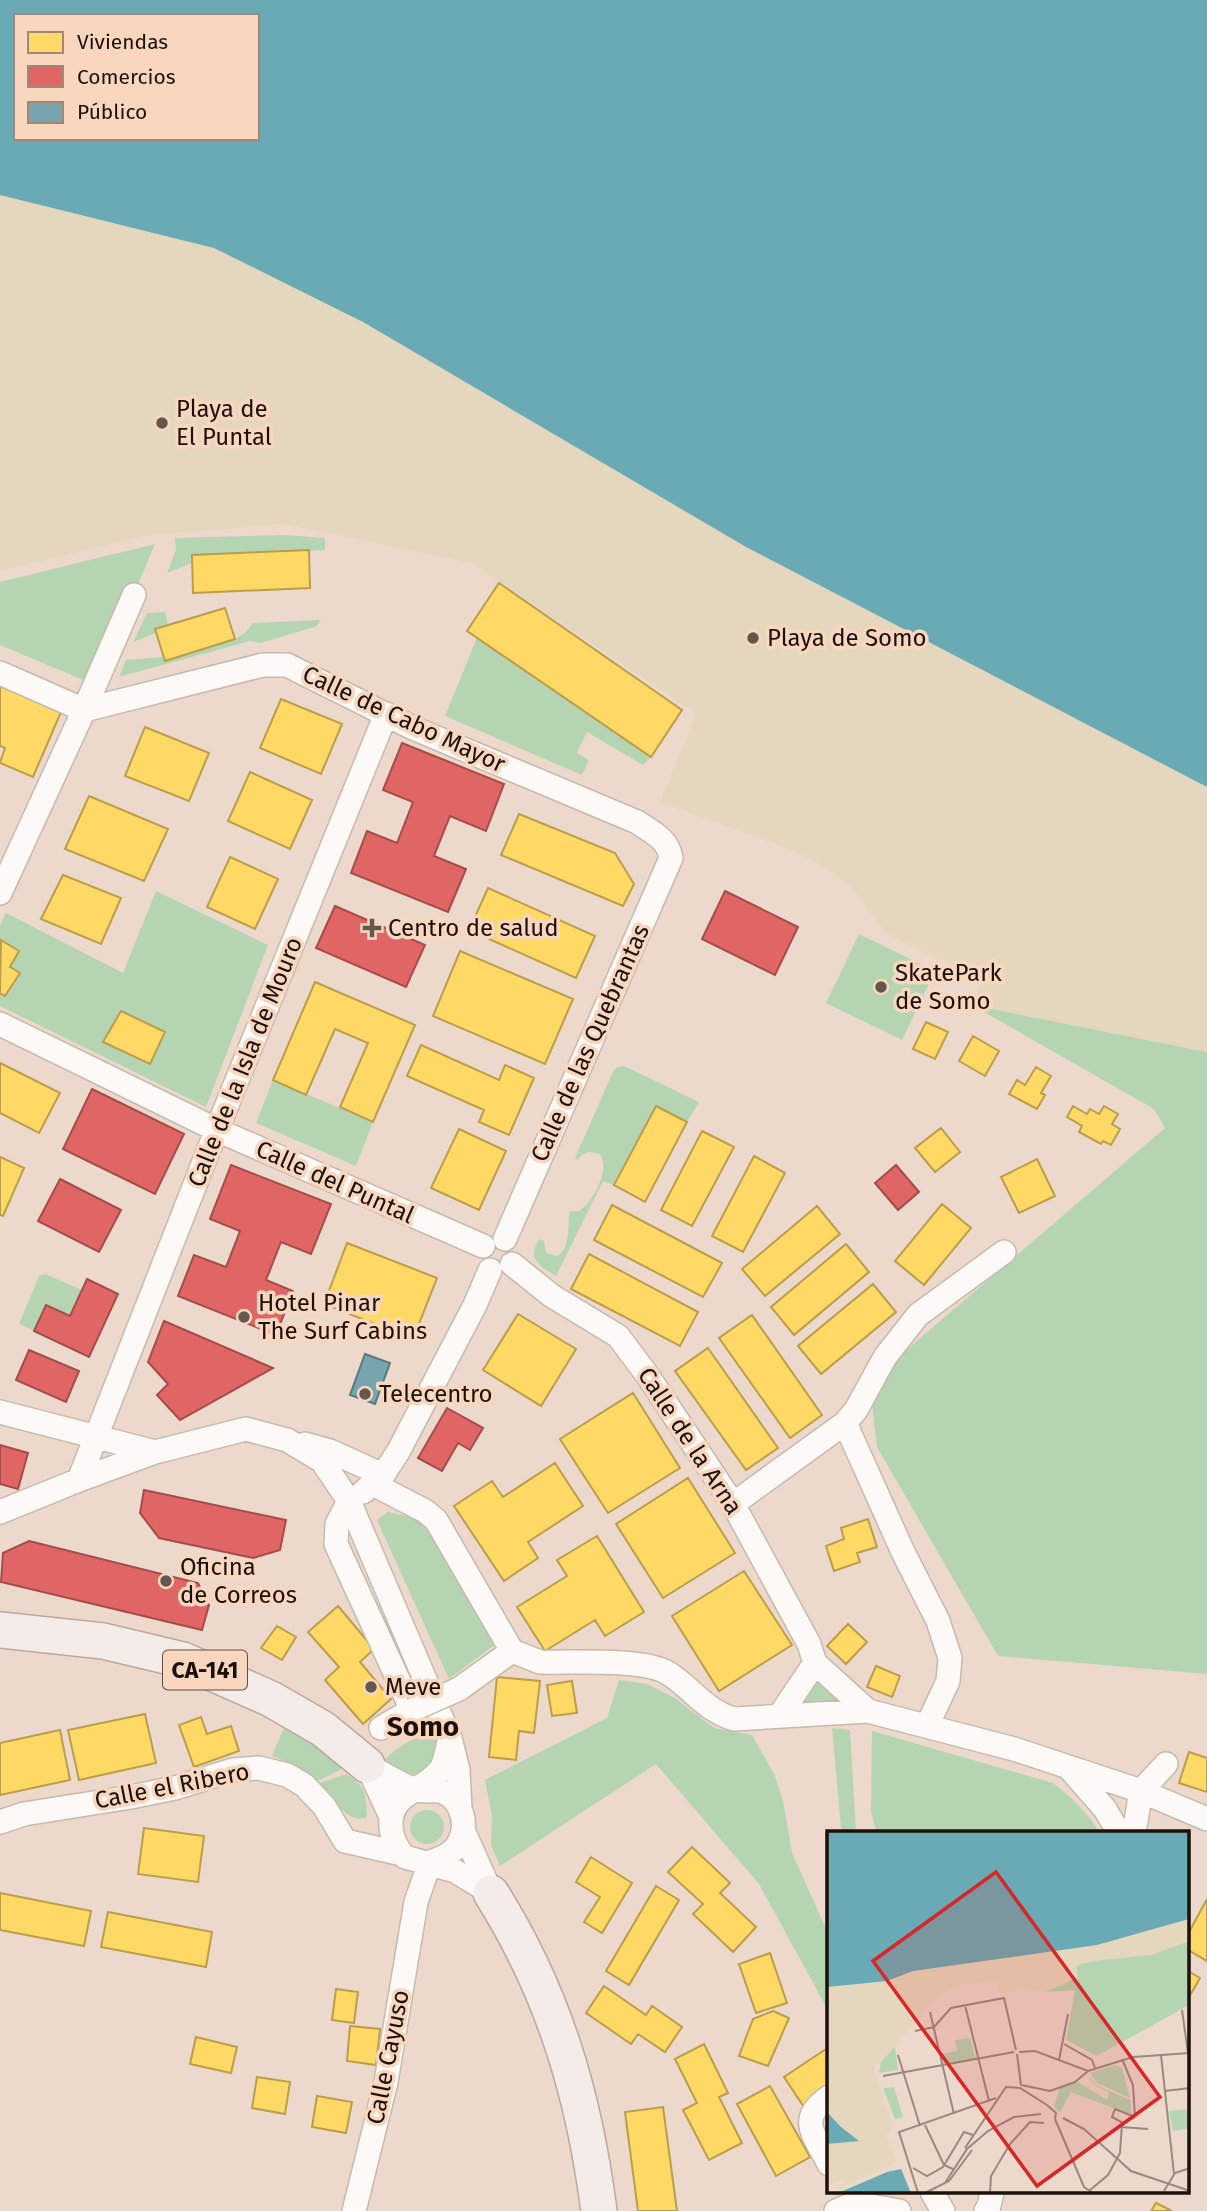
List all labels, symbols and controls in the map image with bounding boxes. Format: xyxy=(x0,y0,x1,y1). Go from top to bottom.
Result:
legend xyxy=(14,14,259,140)
text: Viviendas xyxy=(77,29,168,55)
text: Comercios xyxy=(77,64,176,90)
text: Público xyxy=(77,99,147,125)
place label: Playa de El Puntal xyxy=(176,395,272,451)
marker: Playa de El Puntal xyxy=(154,415,170,431)
place label: Playa de Somo xyxy=(767,624,927,652)
marker: Playa de Somo xyxy=(745,630,761,646)
street label: Calle de Cabo Mayor xyxy=(298,660,510,779)
place label: Centro de salud xyxy=(388,914,559,942)
marker: Centro de salud xyxy=(362,918,382,938)
street label: Calle de las Quebrantas xyxy=(525,920,655,1166)
street label: Calle de la Isla de Mouro xyxy=(182,933,308,1191)
place label: SkatePark de Somo xyxy=(895,959,1002,1015)
marker: SkatePark de Somo xyxy=(873,979,889,995)
street label: Calle del Puntal xyxy=(252,1135,418,1229)
place label: Hotel Pinar The Surf Cabins xyxy=(258,1289,427,1345)
marker: Hotel Pinar The Surf Cabins xyxy=(236,1309,252,1325)
street label: Calle de la Arna xyxy=(632,1362,748,1520)
place label: Telecentro xyxy=(379,1380,493,1408)
marker: Telecentro xyxy=(357,1386,373,1402)
place label: Oficina de Correos xyxy=(180,1553,297,1609)
marker: Oficina de Correos xyxy=(158,1573,174,1589)
road number: CA-141 xyxy=(163,1651,247,1690)
place label: Meve xyxy=(385,1673,441,1701)
marker: Meve xyxy=(363,1679,379,1695)
district label: Somo xyxy=(387,1710,459,1743)
street label: Calle el Ribero xyxy=(92,1757,252,1815)
inset map xyxy=(827,1831,1190,2194)
street label: Calle Cayuso xyxy=(361,1987,415,2127)

